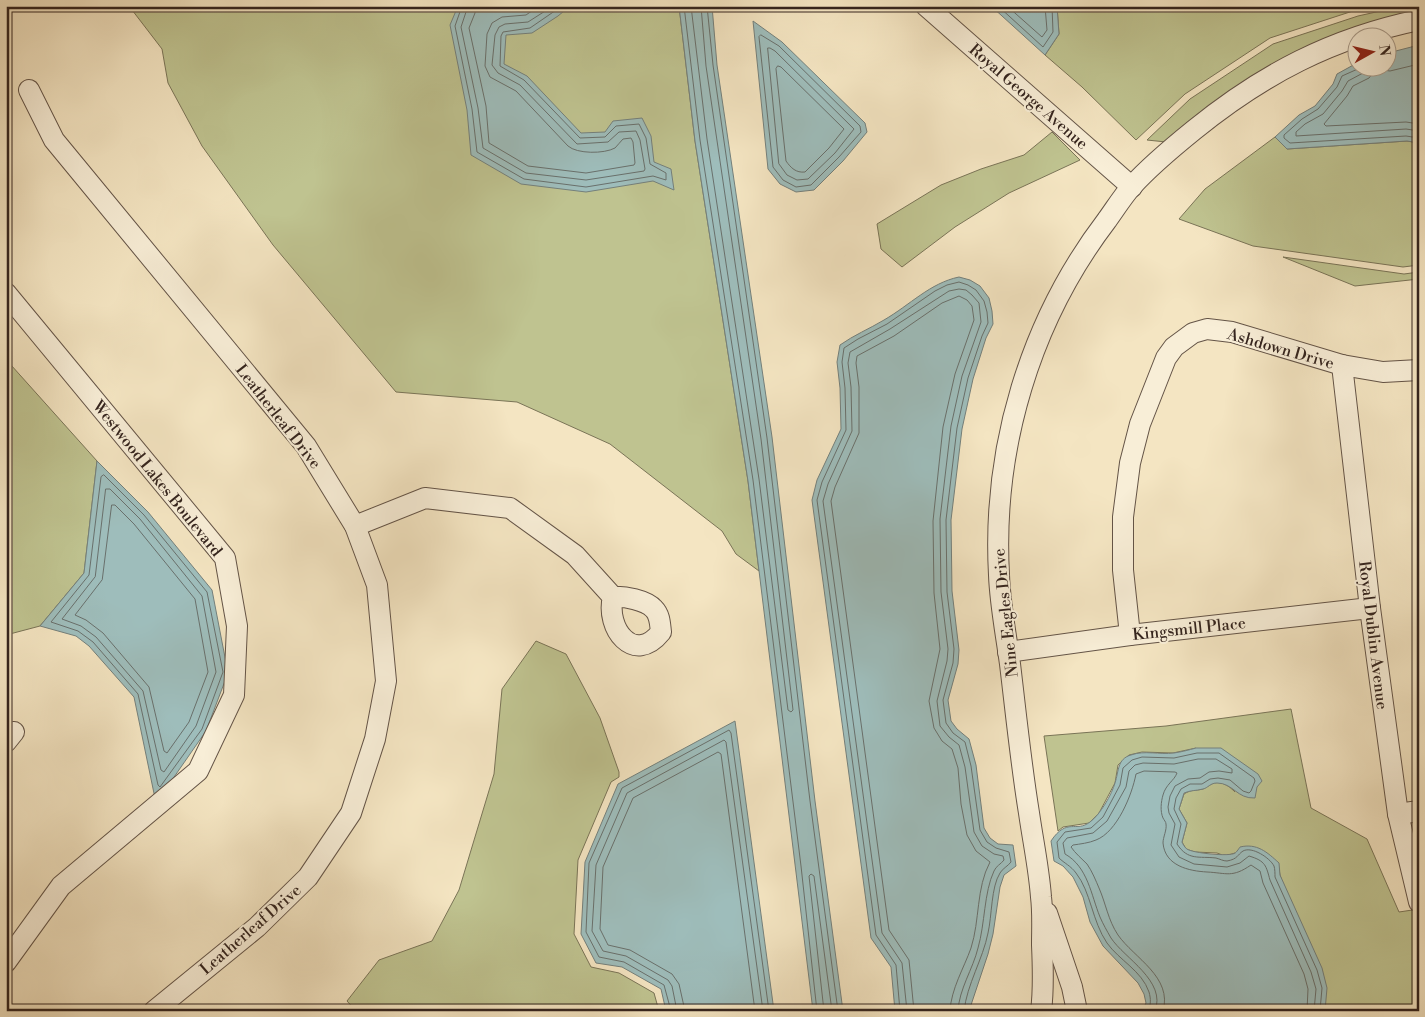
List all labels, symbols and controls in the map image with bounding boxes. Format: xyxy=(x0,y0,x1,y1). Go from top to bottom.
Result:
north arrow xyxy=(1348,28,1398,78)
street label: Royal George Avenue xyxy=(965,40,1092,154)
text: N xyxy=(1374,44,1394,57)
street label: Ashdown Drive xyxy=(1224,324,1336,374)
street label: Leatherleaf Drive xyxy=(231,360,325,473)
street label: Westwood Lakes Boulevard xyxy=(88,396,226,561)
street label: Nine Eagles Drive xyxy=(989,548,1023,678)
street label: Royal Dublin Avenue xyxy=(1354,560,1392,711)
street label: Kingsmill Place xyxy=(1131,613,1247,645)
street label: Leatherleaf Drive xyxy=(196,880,305,979)

